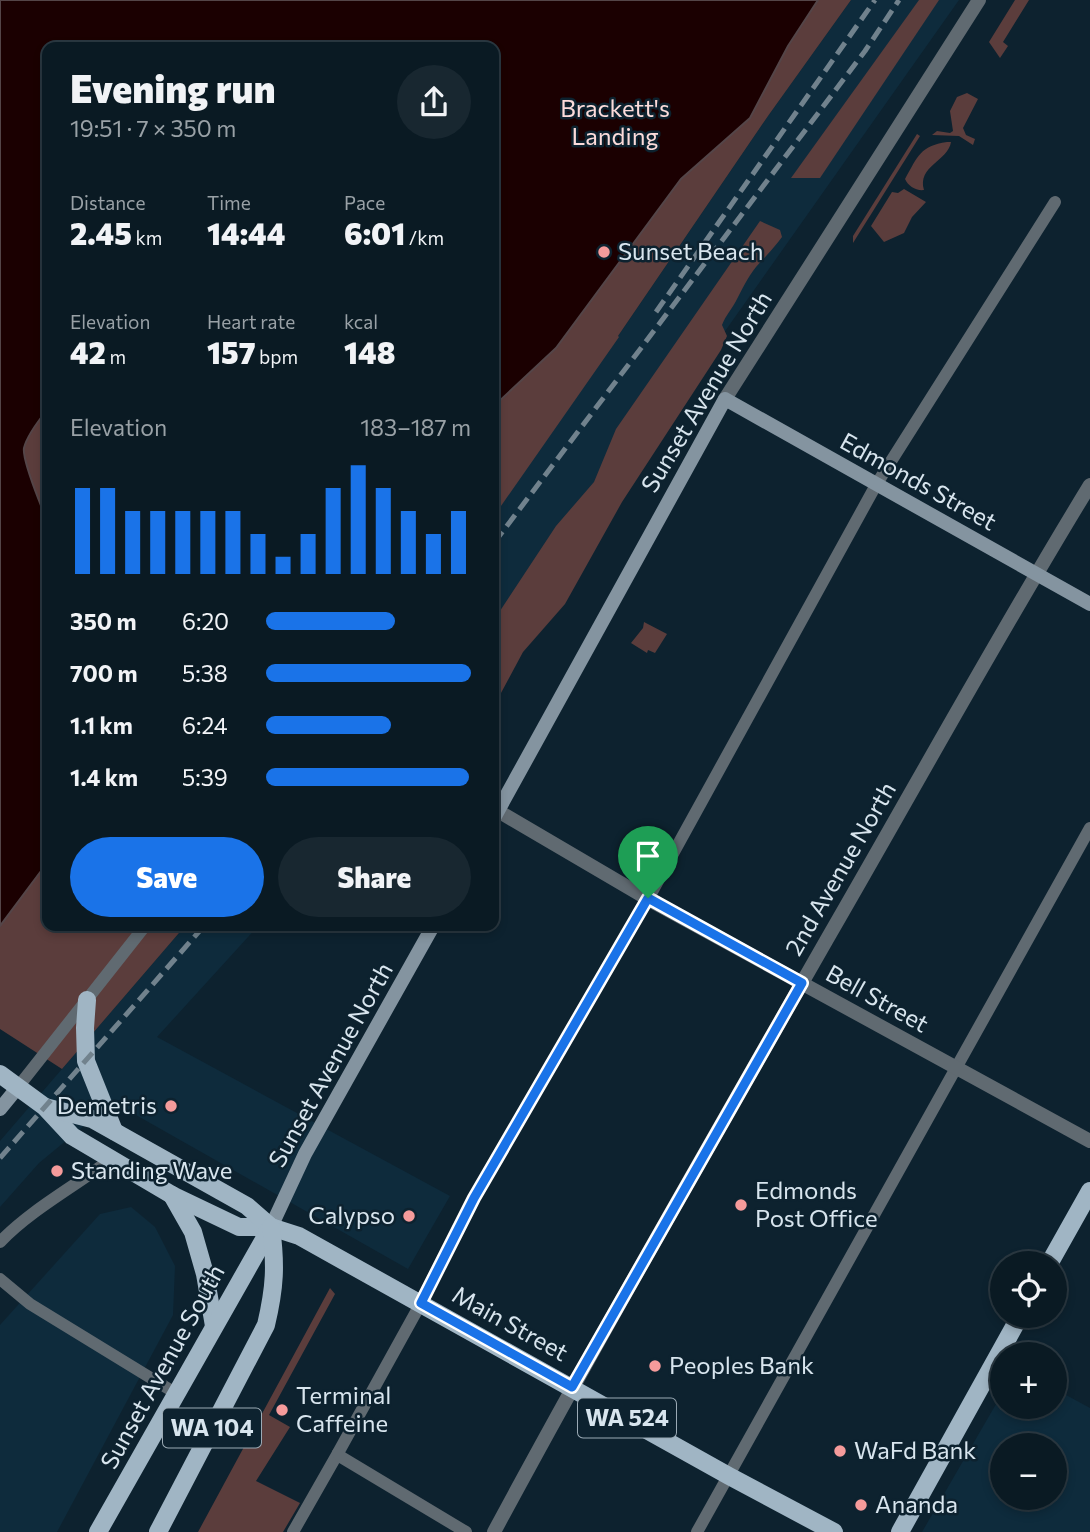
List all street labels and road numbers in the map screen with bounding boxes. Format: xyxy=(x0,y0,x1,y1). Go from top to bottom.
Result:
street label: Sunset Avenue North xyxy=(634,285,777,497)
street label: Edmonds Street xyxy=(835,426,1002,536)
street label: 2nd Avenue North xyxy=(778,776,901,960)
street label: Sunset Avenue North xyxy=(261,957,398,1172)
street label: Bell Street xyxy=(821,958,934,1038)
street label: Sunset Avenue South xyxy=(93,1259,230,1473)
street label: Main Street xyxy=(448,1279,574,1366)
road number: WA 524 xyxy=(578,1399,676,1438)
road number: WA 104 xyxy=(163,1408,261,1448)

